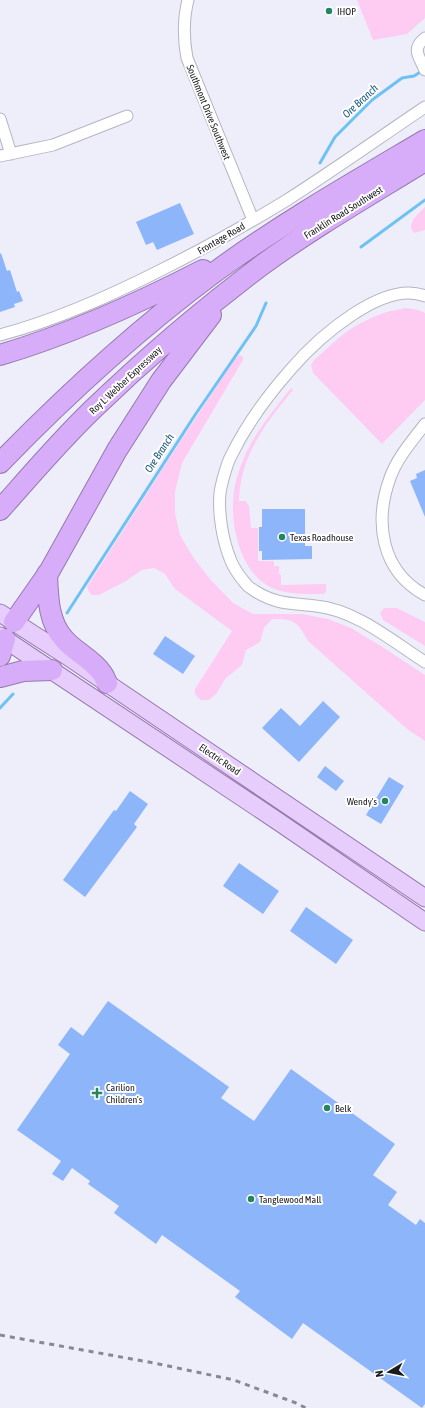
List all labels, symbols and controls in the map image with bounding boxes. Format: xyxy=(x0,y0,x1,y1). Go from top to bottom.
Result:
marker: IHOP xyxy=(324,6,334,16)
place label: IHOP xyxy=(337,6,356,17)
street label: Southmont Drive Southwest xyxy=(184,63,233,161)
water label: Ore Branch xyxy=(340,81,381,120)
street label: Franklin Road Southwest xyxy=(302,184,385,241)
street label: Frontage Road xyxy=(196,220,247,256)
street label: Roy L. Webber Expressway xyxy=(87,344,164,417)
water label: Ore Branch xyxy=(142,431,176,475)
marker: Texas Roadhouse xyxy=(277,532,287,542)
place label: Texas Roadhouse xyxy=(290,532,354,543)
street label: Electric Road xyxy=(197,742,243,777)
place label: Wendy's xyxy=(347,796,377,807)
marker: Wendy's xyxy=(380,796,390,806)
place label: Carilion Children's xyxy=(106,1082,143,1105)
marker: Carilion Children's xyxy=(91,1087,103,1099)
marker: Belk xyxy=(322,1103,332,1113)
place label: Belk xyxy=(335,1103,352,1114)
marker: Tanglewood Mall xyxy=(246,1194,256,1204)
place label: Tanglewood Mall xyxy=(259,1194,322,1205)
north arrow xyxy=(369,1352,409,1392)
text: N xyxy=(373,1369,386,1378)

